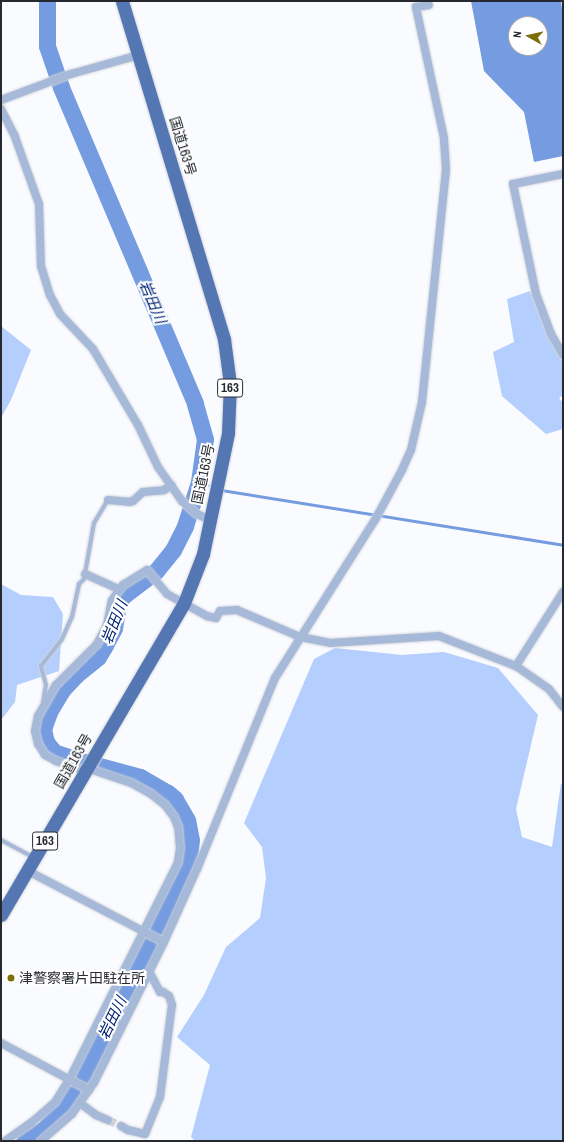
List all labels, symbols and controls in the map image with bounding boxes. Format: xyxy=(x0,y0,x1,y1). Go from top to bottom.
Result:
north arrow xyxy=(508,16,548,56)
text: N xyxy=(510,30,524,39)
street label: 国道163号 xyxy=(166,114,200,178)
water label: 岩田川 xyxy=(136,278,170,326)
road number: 163 xyxy=(217,377,243,399)
street label: 国道163号 xyxy=(188,442,218,506)
water label: 岩田川 xyxy=(97,598,131,646)
street label: 国道163号 xyxy=(50,730,96,792)
road number: 163 xyxy=(32,830,58,852)
place label: 津警察署片田駐在所 xyxy=(19,970,145,986)
marker: 津警察署片田駐在所 xyxy=(6,973,16,983)
water label: 岩田川 xyxy=(94,994,130,1042)

